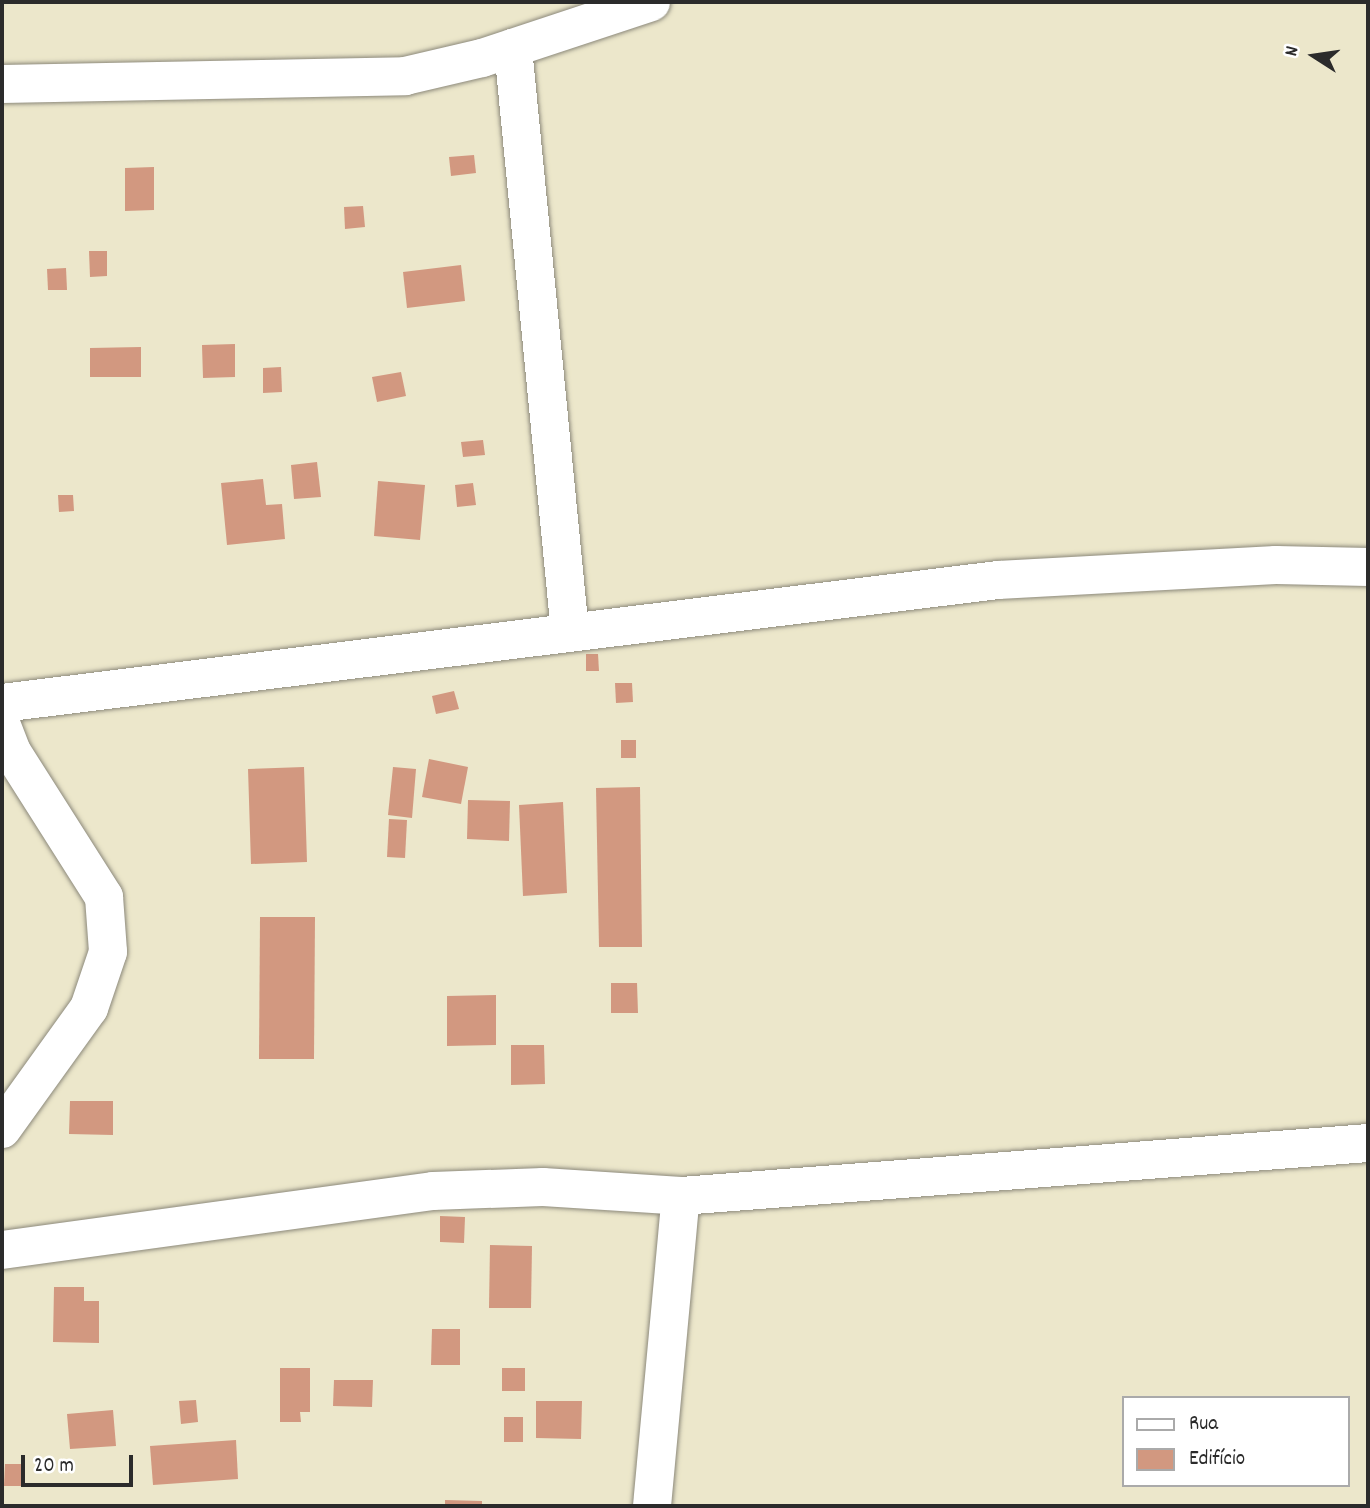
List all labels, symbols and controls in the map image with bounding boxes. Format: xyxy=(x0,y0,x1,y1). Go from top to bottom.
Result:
north arrow xyxy=(1279,21,1349,91)
text: N xyxy=(1279,44,1307,59)
legend xyxy=(1122,1396,1349,1487)
text: Rua xyxy=(1189,1410,1218,1440)
scale bar xyxy=(24,1442,136,1486)
text: Edifício xyxy=(1189,1445,1245,1475)
text: 20 m xyxy=(34,1452,74,1482)

